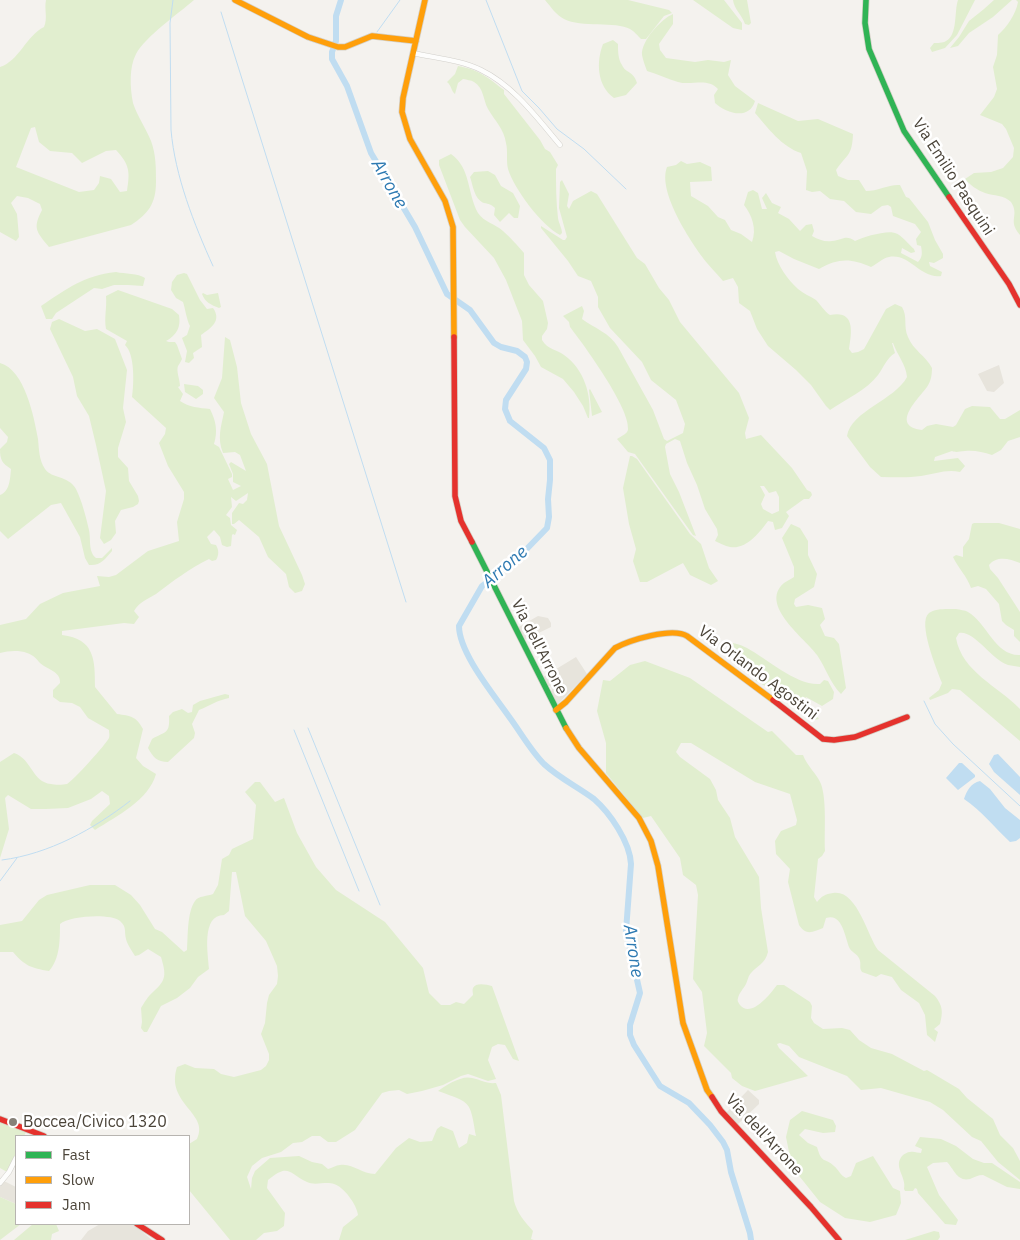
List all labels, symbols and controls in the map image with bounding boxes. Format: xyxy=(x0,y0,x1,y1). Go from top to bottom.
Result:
street label: Via Emilio Pasquini xyxy=(908,115,998,239)
water label: Arrone xyxy=(366,155,412,213)
water label: Arrone xyxy=(478,541,532,593)
street label: Via dell'Arrone xyxy=(507,596,571,698)
street label: Via Orlando Agostini xyxy=(694,622,822,724)
water label: Arrone xyxy=(618,923,648,979)
street label: Via dell'Arrone xyxy=(721,1090,807,1180)
place label: Boccea/Civico 1320 xyxy=(23,1112,167,1132)
marker: Boccea/Civico 1320 xyxy=(7,1116,19,1128)
legend xyxy=(15,1135,190,1225)
text: Fast xyxy=(62,1145,90,1164)
text: Slow xyxy=(62,1170,95,1189)
text: Jam xyxy=(62,1195,91,1214)

